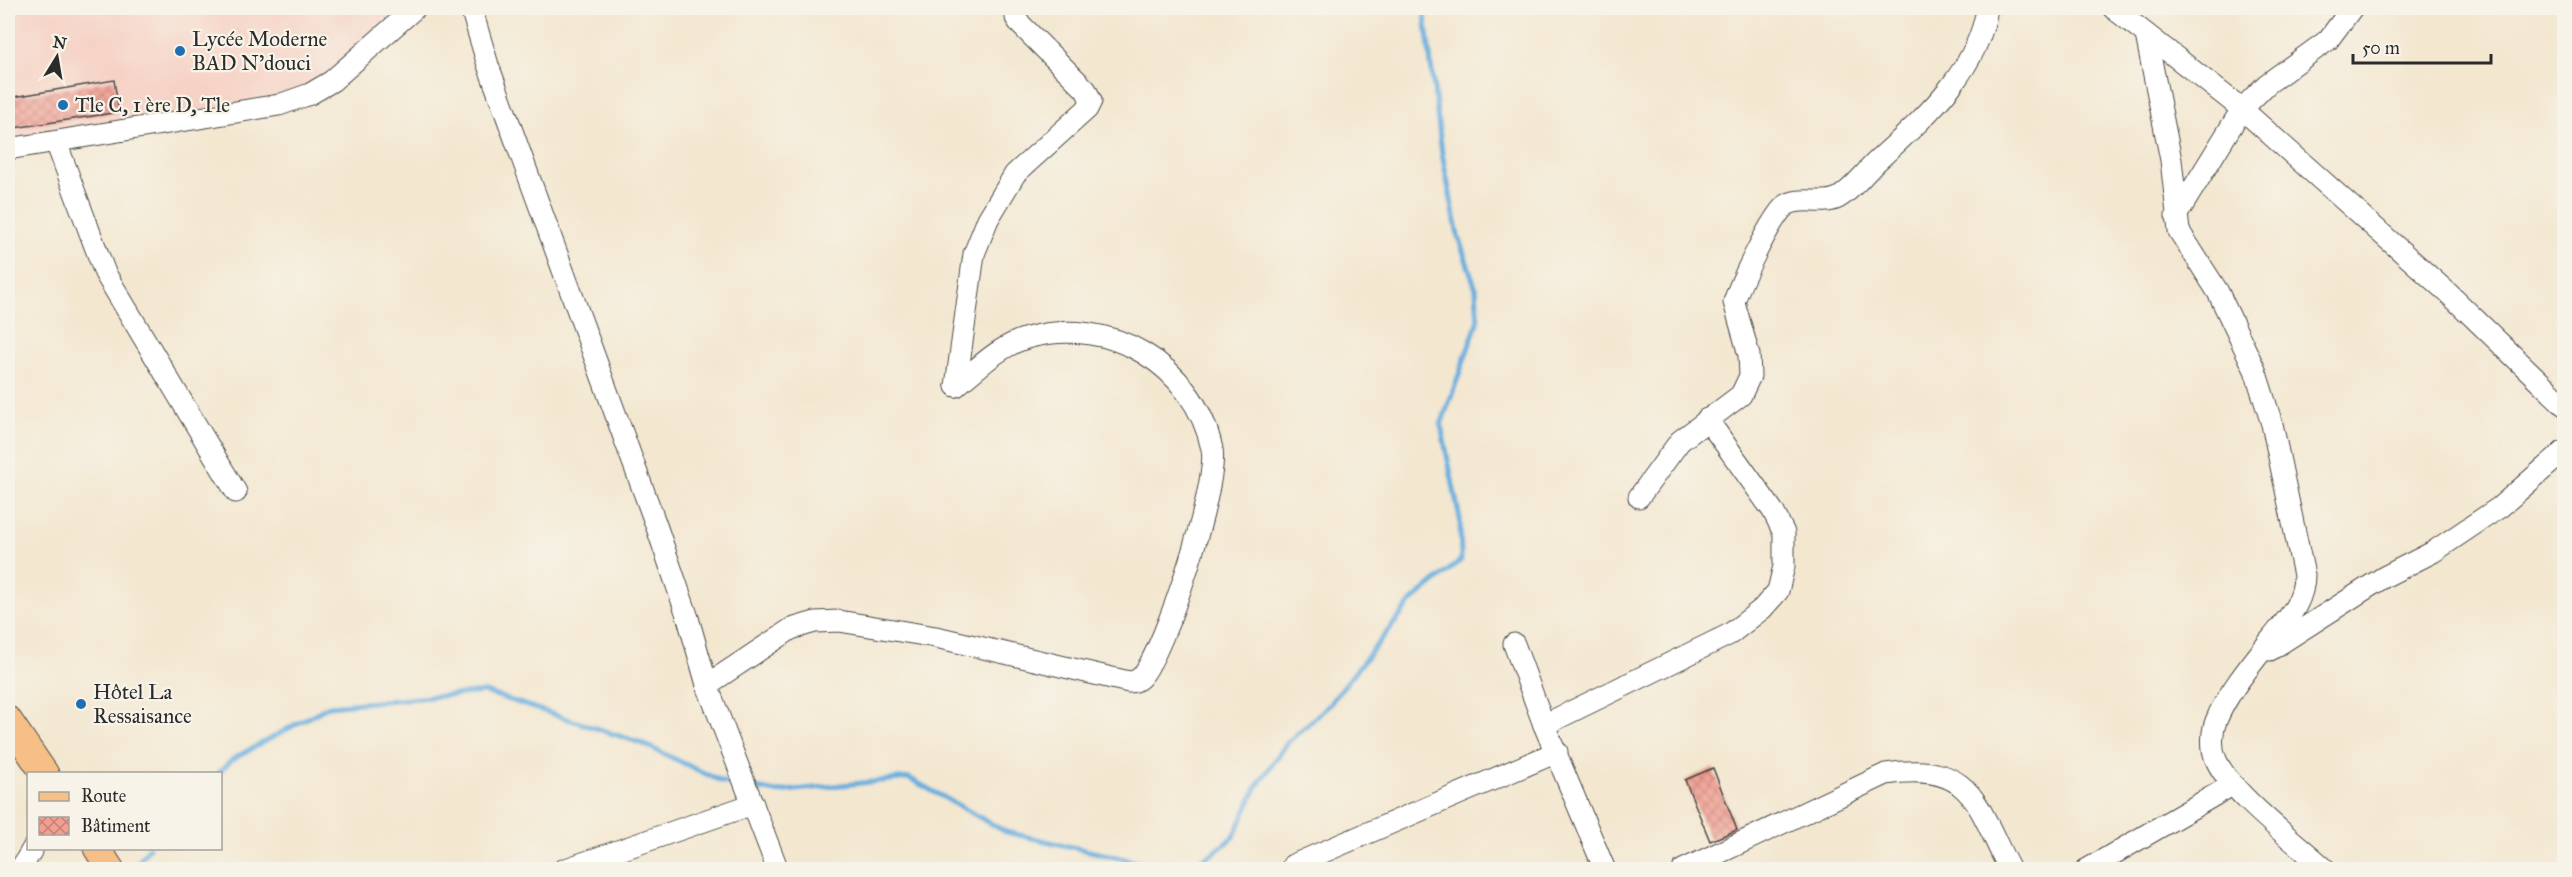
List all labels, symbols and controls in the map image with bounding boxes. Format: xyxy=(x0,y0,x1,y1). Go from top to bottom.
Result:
place label: Lycée Moderne BAD N'douci xyxy=(192,26,327,76)
north arrow xyxy=(27,27,87,87)
scale bar xyxy=(2353,27,2491,65)
text: N xyxy=(51,32,69,53)
text: 50 m xyxy=(2362,37,2400,59)
marker: Lycée Moderne BAD N'douci xyxy=(173,44,187,58)
place label: Tle C, 1 ère D, Tle xyxy=(75,92,230,118)
marker: Tle C, 1 ère D, Tle xyxy=(56,98,70,112)
place label: Hôtel La Ressaisance xyxy=(93,679,192,729)
marker: Hôtel La Ressaisance xyxy=(74,697,88,711)
legend xyxy=(27,772,222,850)
text: Route xyxy=(81,785,126,807)
text: Bâtiment xyxy=(81,815,151,837)

